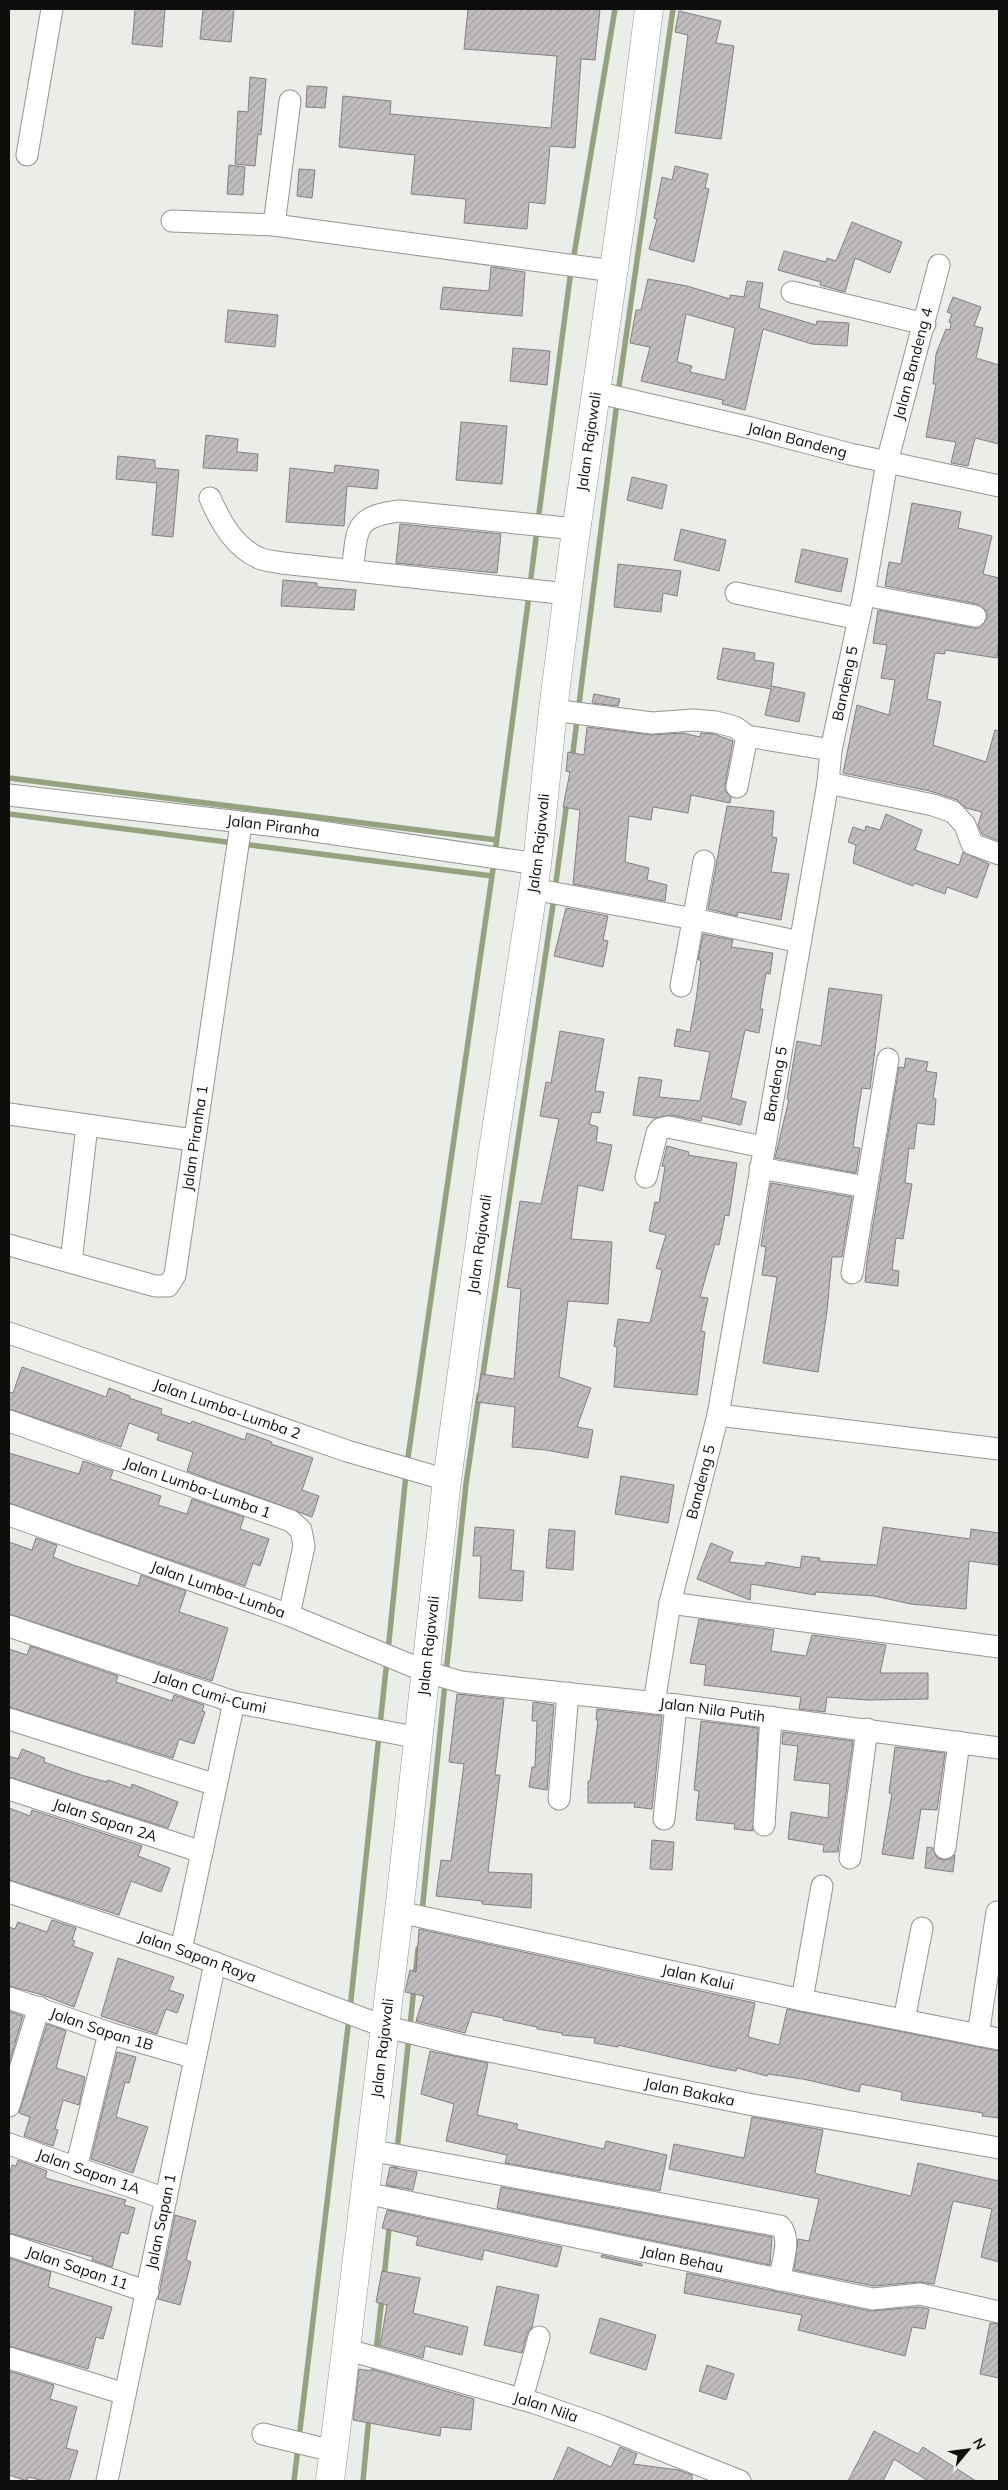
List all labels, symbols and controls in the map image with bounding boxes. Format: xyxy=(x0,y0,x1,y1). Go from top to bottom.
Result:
street label: Jalan Bandeng 4 xyxy=(889,305,936,422)
street label: Jalan Rajawali xyxy=(572,391,605,492)
street label: Jalan Bandeng xyxy=(746,418,849,462)
street label: Bandeng 5 xyxy=(827,644,862,722)
street label: Jalan Rajawali xyxy=(523,793,553,895)
street label: Jalan Piranha xyxy=(226,810,321,841)
street label: Bandeng 5 xyxy=(759,1045,791,1123)
street label: Jalan Piranha 1 xyxy=(177,1084,212,1192)
street label: Jalan Rajawali xyxy=(463,1193,496,1295)
street label: Jalan Lumba-Lumba 2 xyxy=(151,1374,303,1443)
street label: Bandeng 5 xyxy=(682,1443,719,1521)
street label: Jalan Lumba-Lumba 1 xyxy=(122,1453,274,1522)
street label: Jalan Lumba-Lumba xyxy=(148,1556,288,1622)
street label: Jalan Rajawali xyxy=(413,1595,443,1697)
street label: Jalan Cumi-Cumi xyxy=(152,1666,268,1717)
street label: Jalan Nila Putih xyxy=(659,1693,767,1726)
street label: Jalan Sapan 2A xyxy=(51,1794,160,1846)
street label: Jalan Sapan Raya xyxy=(136,1926,259,1987)
street label: Jalan Kalui xyxy=(660,1960,736,1994)
street label: Jalan Rajawali xyxy=(367,1997,397,2099)
street label: Jalan Sapan 1B xyxy=(48,2003,156,2054)
street label: Jalan Bakaka xyxy=(643,2073,737,2110)
street label: Jalan Sapan 1A xyxy=(34,2144,143,2198)
street label: Jalan Sapan 1 xyxy=(141,2172,180,2271)
street label: Jalan Behau xyxy=(639,2241,725,2277)
street label: Jalan Sapan 11 xyxy=(24,2242,131,2294)
street label: Jalan Nila xyxy=(512,2387,581,2426)
north arrow xyxy=(943,2425,993,2475)
text: N xyxy=(969,2435,990,2453)

